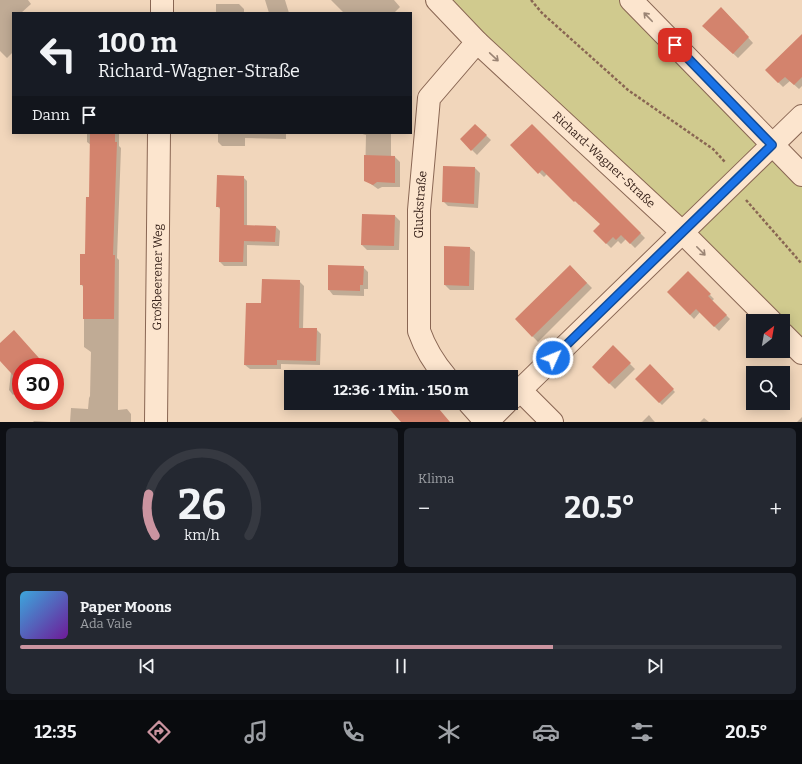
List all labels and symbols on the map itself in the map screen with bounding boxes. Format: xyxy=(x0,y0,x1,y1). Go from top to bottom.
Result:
one-way arrow xyxy=(643,12,652,22)
pin xyxy=(658,28,692,62)
one-way arrow xyxy=(489,53,499,62)
street label: Richard-Wagner-Straße xyxy=(550,109,658,211)
street label: Gluckstraße xyxy=(412,170,429,239)
street label: Großbeerener Weg xyxy=(150,223,165,330)
one-way arrow xyxy=(697,246,706,256)
north arrow xyxy=(746,314,790,358)
position arrow xyxy=(532,337,574,379)
speed limit sign: 30 xyxy=(12,358,64,410)

